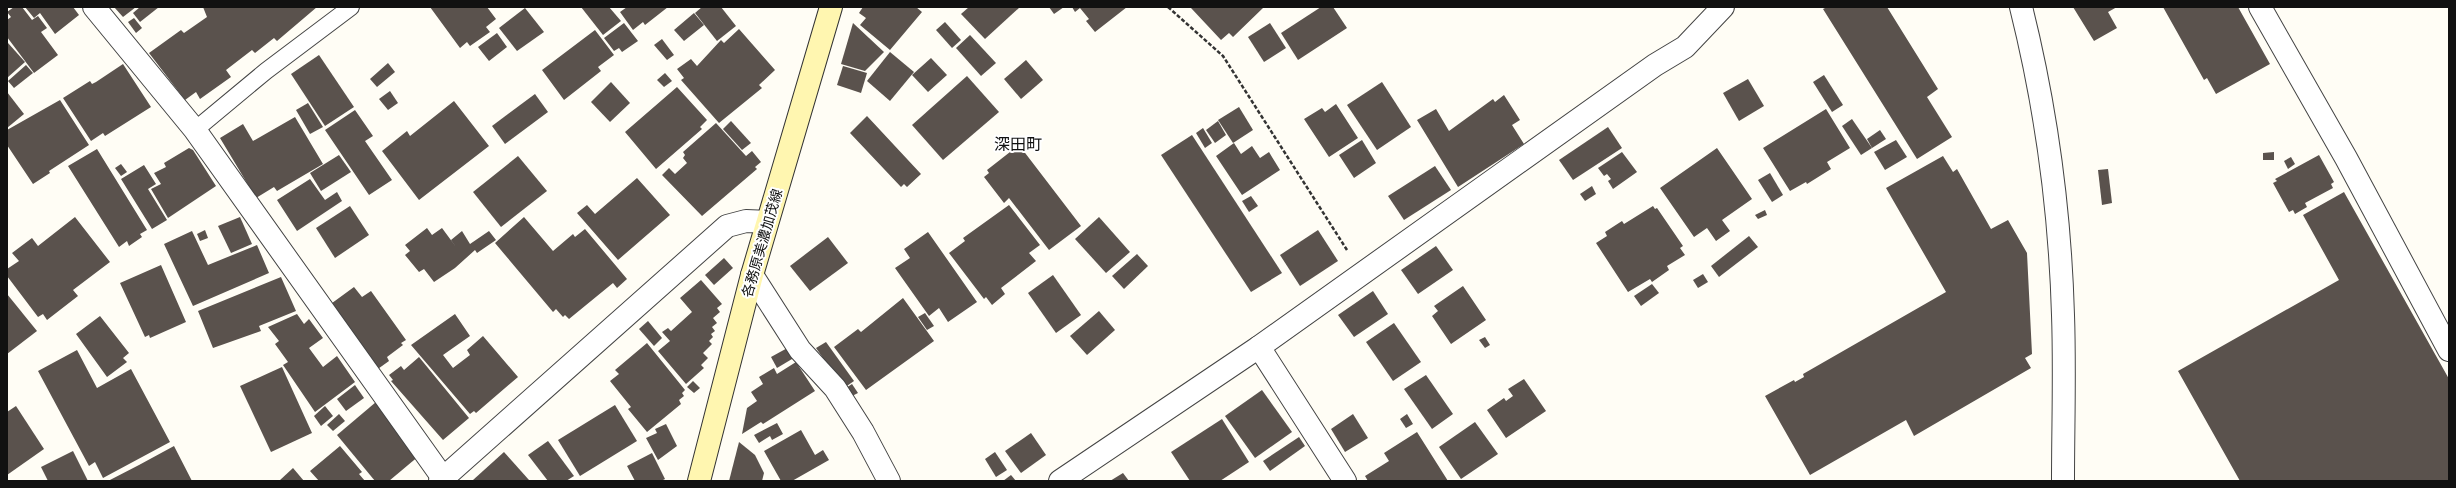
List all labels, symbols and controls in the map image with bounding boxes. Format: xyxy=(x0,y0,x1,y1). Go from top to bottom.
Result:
district label: 深田町 xyxy=(994,133,1042,155)
street label: 各務原美濃加茂線 xyxy=(737,186,786,299)

